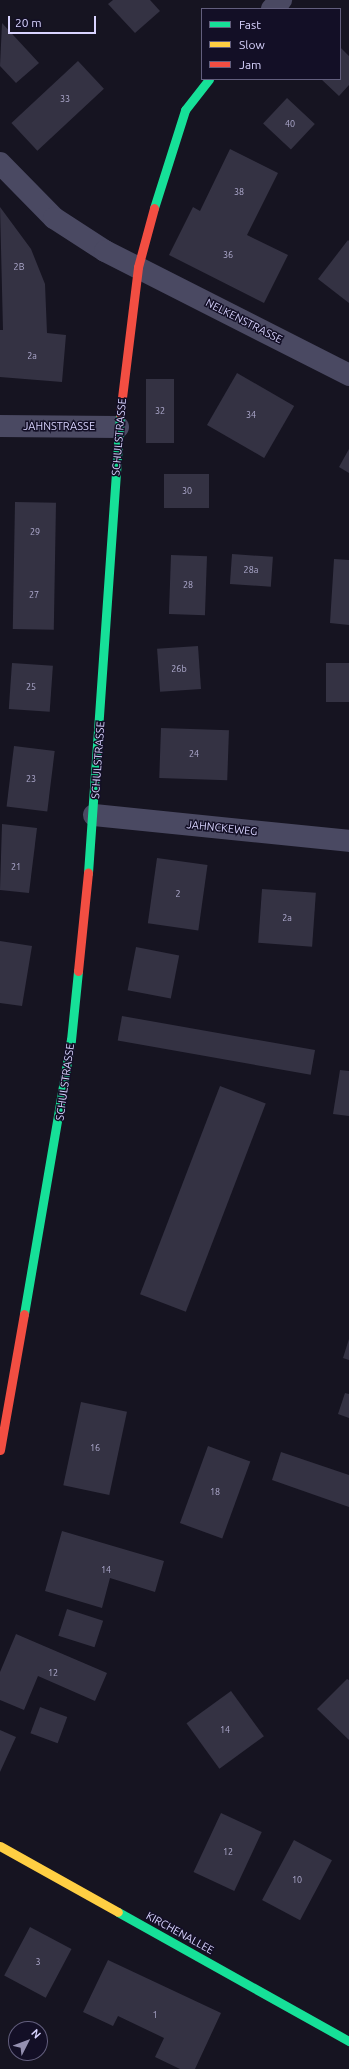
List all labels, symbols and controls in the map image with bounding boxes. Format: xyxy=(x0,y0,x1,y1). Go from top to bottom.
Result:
scale bar xyxy=(10,8,98,34)
legend xyxy=(201,8,341,80)
text: 20 m xyxy=(15,16,42,29)
text: Fast xyxy=(239,18,261,31)
text: Slow xyxy=(239,38,265,51)
text: Jam xyxy=(239,58,261,71)
house number: 33 xyxy=(60,94,70,104)
house number: 40 xyxy=(285,119,295,129)
house number: 38 xyxy=(234,187,244,197)
house number: 36 xyxy=(223,250,233,260)
house number: 2B xyxy=(14,262,24,272)
street label: NELKENSTRASSE xyxy=(203,296,285,346)
house number: 2a xyxy=(27,351,37,361)
street label: SCHULSTRASSE xyxy=(109,398,129,476)
house number: 32 xyxy=(155,406,165,416)
house number: 34 xyxy=(246,410,256,420)
street label: JAHNSTRASSE xyxy=(23,419,95,433)
house number: 30 xyxy=(182,486,192,496)
house number: 29 xyxy=(30,527,40,537)
house number: 28a xyxy=(244,565,258,575)
house number: 28 xyxy=(183,580,193,590)
house number: 27 xyxy=(29,590,39,600)
house number: 26b xyxy=(171,664,187,674)
house number: 25 xyxy=(26,682,36,692)
street label: SCHULSTRASSE xyxy=(89,721,107,799)
house number: 24 xyxy=(189,749,199,759)
house number: 23 xyxy=(26,774,36,784)
street label: JAHNCKEWEG xyxy=(186,818,258,838)
house number: 21 xyxy=(11,862,21,872)
house number: 2 xyxy=(175,889,181,899)
house number: 2a xyxy=(282,913,292,923)
street label: SCHULSTRASSE xyxy=(53,1043,77,1121)
house number: 16 xyxy=(90,1443,100,1453)
house number: 18 xyxy=(210,1487,220,1497)
house number: 14 xyxy=(101,1565,111,1575)
house number: 12 xyxy=(48,1668,58,1678)
house number: 14 xyxy=(220,1725,230,1735)
house number: 12 xyxy=(223,1847,233,1857)
house number: 10 xyxy=(292,1875,302,1885)
street label: KIRCHENALLEE xyxy=(144,1909,216,1957)
house number: 3 xyxy=(35,1957,41,1967)
house number: 1 xyxy=(152,2010,158,2020)
north arrow xyxy=(8,2021,48,2061)
text: N xyxy=(29,2027,43,2041)

